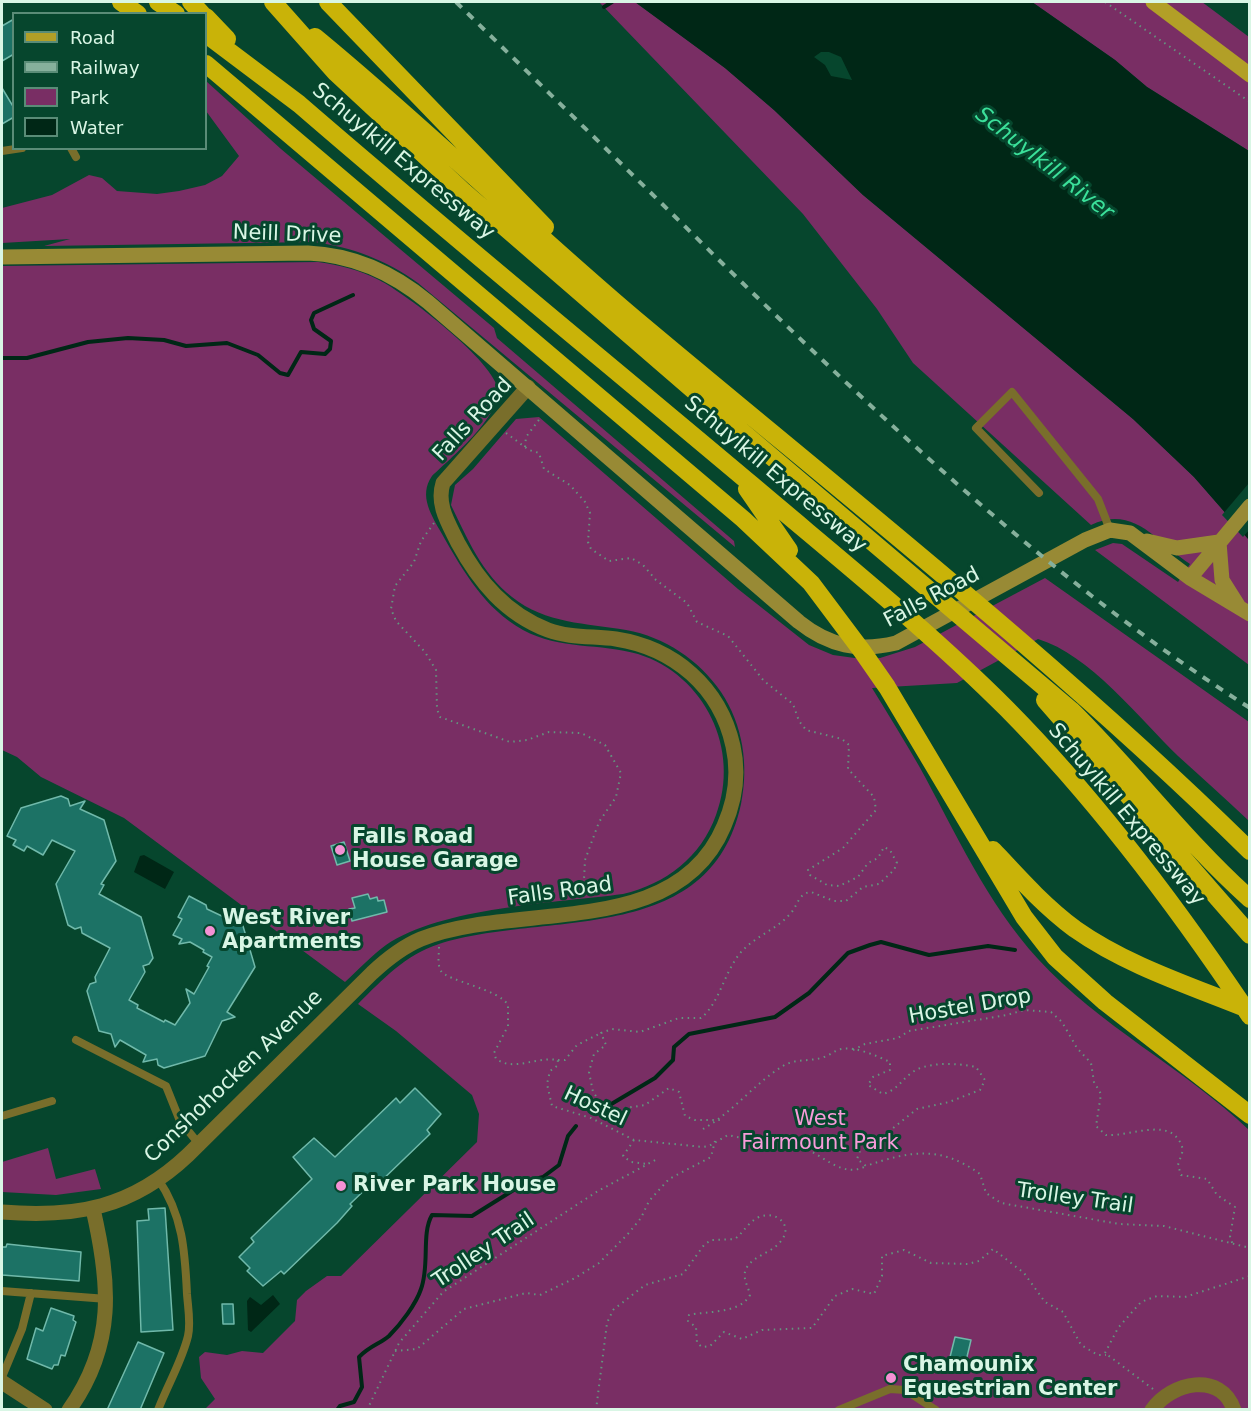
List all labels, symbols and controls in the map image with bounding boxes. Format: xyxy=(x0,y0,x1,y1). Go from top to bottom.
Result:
legend xyxy=(12,12,207,150)
text: Road xyxy=(70,27,115,48)
text: Railway xyxy=(70,57,140,78)
street label: Schuylkill Expressway xyxy=(307,78,499,246)
text: Park xyxy=(70,87,109,108)
water label: Schuylkill River xyxy=(970,102,1118,226)
text: Water xyxy=(70,117,123,138)
street label: Neill Drive xyxy=(232,221,342,249)
street label: Falls Road xyxy=(428,373,518,467)
street label: Schuylkill Expressway xyxy=(679,391,871,559)
street label: Falls Road xyxy=(880,562,984,634)
street label: Schuylkill Expressway xyxy=(1042,719,1210,911)
place label: Falls Road House Garage xyxy=(352,825,518,875)
marker: Falls Road House Garage xyxy=(333,843,347,857)
street label: Falls Road xyxy=(506,872,614,912)
place label: West River Apartments xyxy=(222,906,361,956)
marker: West River Apartments xyxy=(203,924,217,938)
street label: Hostel Drop xyxy=(907,984,1033,1030)
street label: Conshohocken Avenue xyxy=(140,985,328,1169)
street label: Hostel xyxy=(560,1082,630,1132)
park label: West Fairmount Park xyxy=(741,1107,899,1157)
place label: River Park House xyxy=(353,1173,556,1199)
street label: Trolley Trail xyxy=(1015,1178,1135,1220)
marker: River Park House xyxy=(334,1179,348,1193)
street label: Trolley Trail xyxy=(428,1208,540,1294)
place label: Chamounix Equestrian Center xyxy=(903,1353,1117,1403)
marker: Chamounix Equestrian Center xyxy=(884,1371,898,1385)

